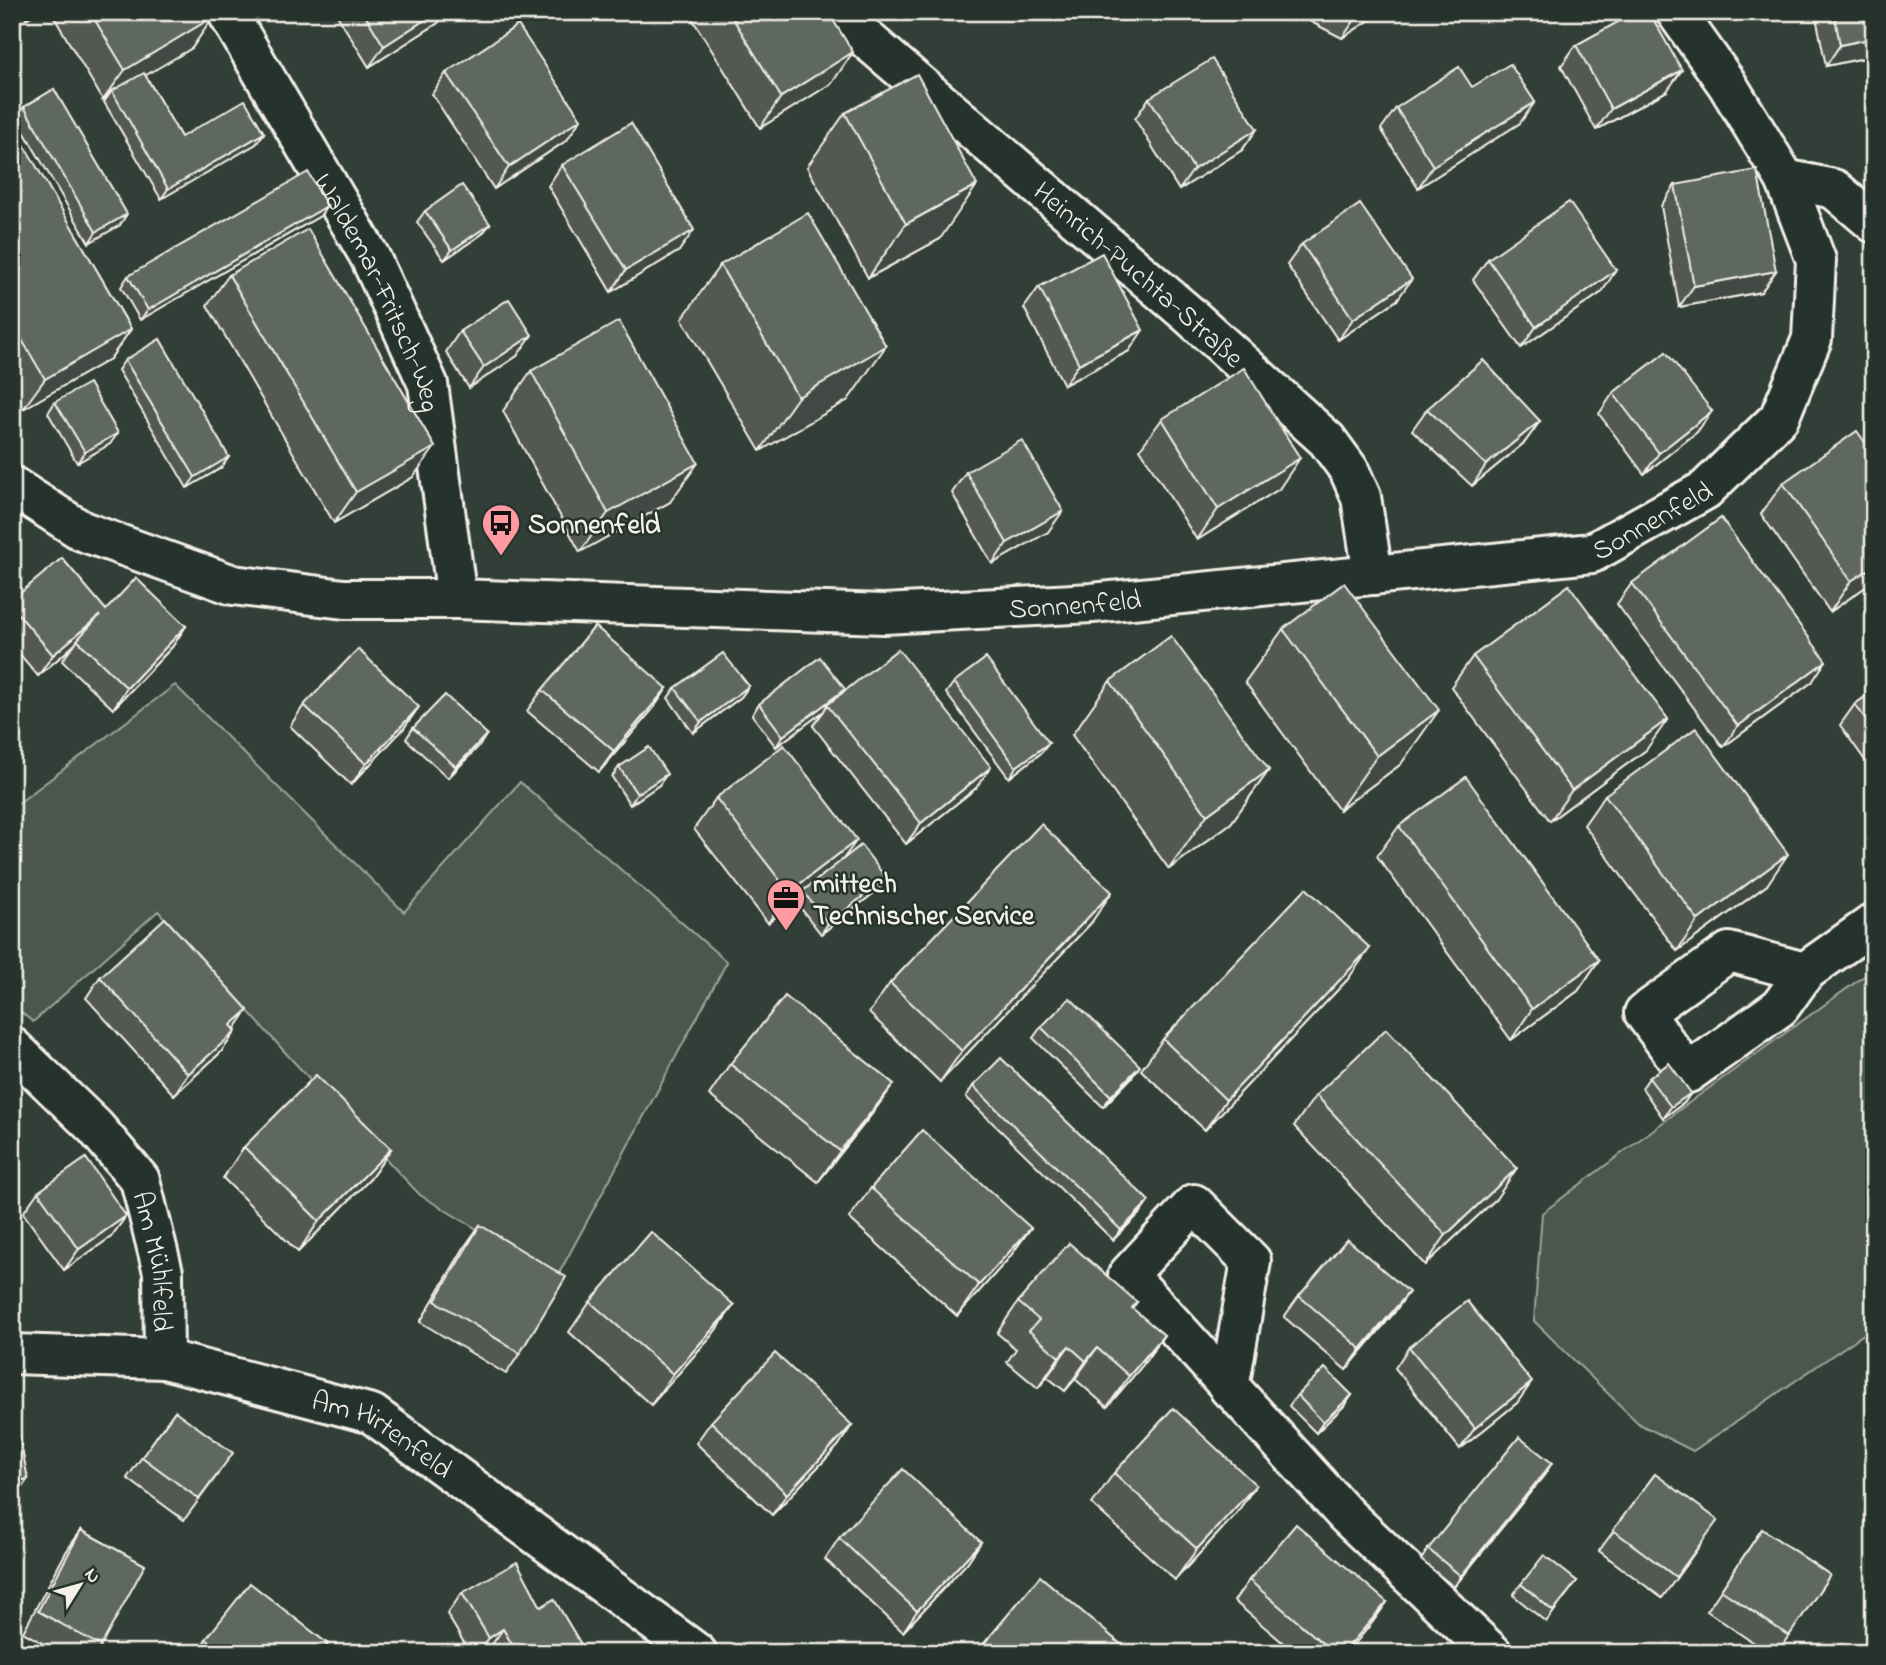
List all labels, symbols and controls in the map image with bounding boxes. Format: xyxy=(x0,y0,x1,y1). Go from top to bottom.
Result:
street label: Waldemar-Fritsch-Weg xyxy=(301,167,449,415)
street label: Heinrich-Puchta-Straße xyxy=(1023,173,1252,379)
street label: Sonnenfeld xyxy=(1586,472,1722,573)
bus stop icon: Sonnenfeld xyxy=(480,502,522,557)
place label: Sonnenfeld xyxy=(528,506,661,547)
street label: Sonnenfeld xyxy=(1008,581,1144,631)
place label: mittech Technischer Service xyxy=(813,865,1036,938)
office icon: mittech Technischer Service xyxy=(765,877,807,932)
street label: Am Mühlfeld xyxy=(120,1187,181,1332)
street label: Am Hirtenfeld xyxy=(307,1382,460,1491)
north arrow xyxy=(46,1550,116,1620)
text: N xyxy=(77,1563,106,1590)

